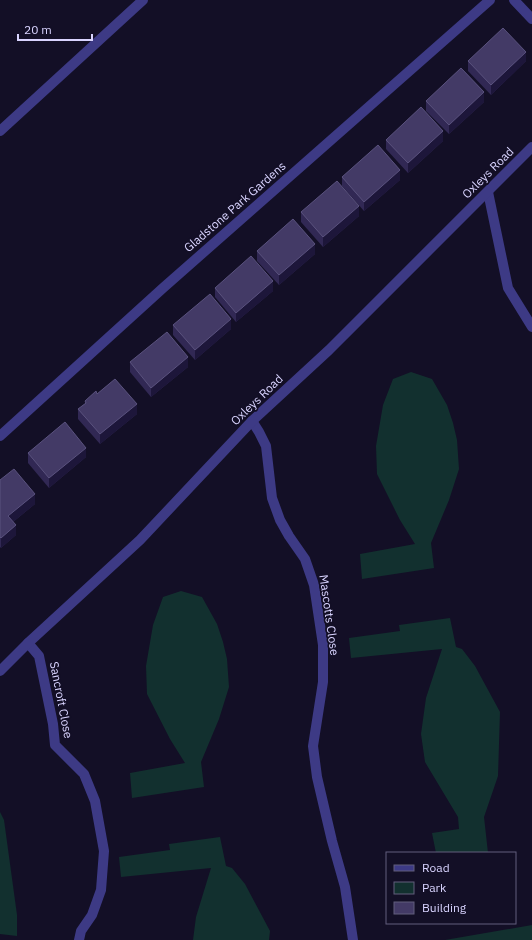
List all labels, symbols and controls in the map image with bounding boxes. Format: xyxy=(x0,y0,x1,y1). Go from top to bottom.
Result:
scale bar xyxy=(18,16,92,42)
text: 20 m xyxy=(24,22,52,37)
street label: Oxleys Road xyxy=(459,144,516,201)
street label: Gladstone Park Gardens xyxy=(181,158,289,255)
street label: Oxleys Road xyxy=(227,371,286,428)
street label: Mascotts Close xyxy=(316,574,343,657)
street label: Sancroft Close xyxy=(47,660,76,740)
legend xyxy=(386,852,516,924)
text: Road xyxy=(422,860,450,875)
text: Park xyxy=(422,880,447,895)
text: Building xyxy=(422,900,467,915)

